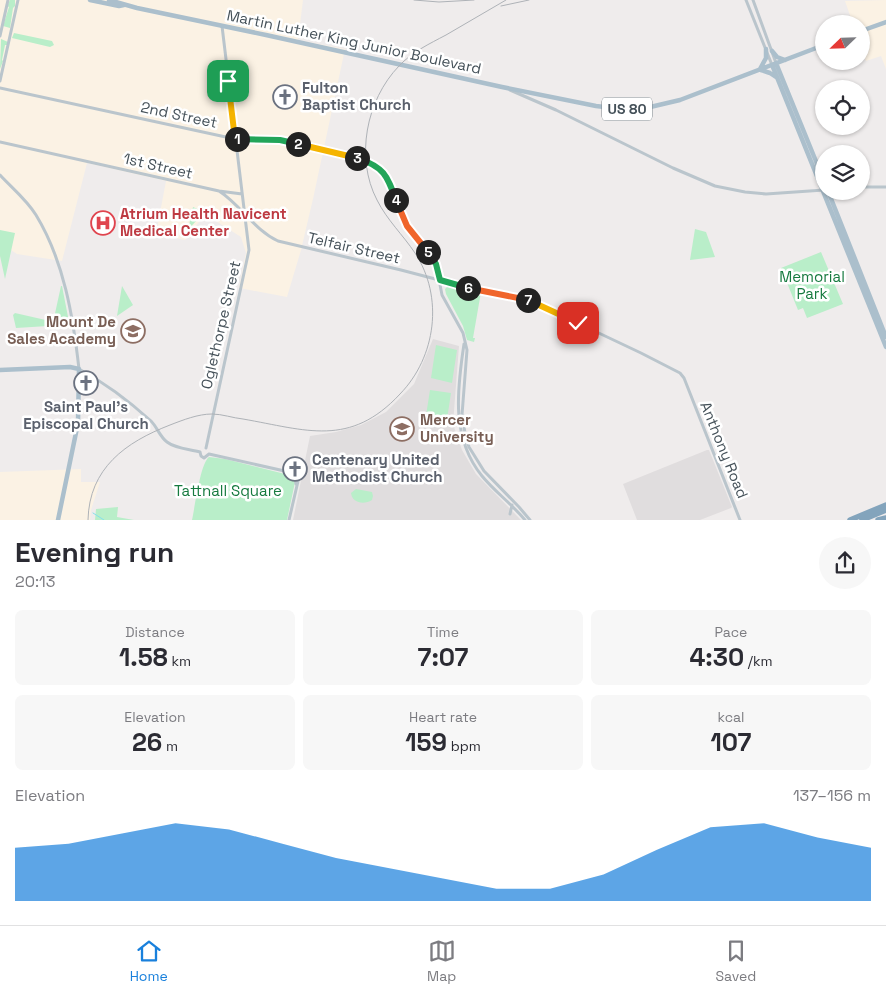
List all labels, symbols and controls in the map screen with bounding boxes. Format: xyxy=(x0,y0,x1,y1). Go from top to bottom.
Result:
street label: Martin Luther King Junior Boulevard xyxy=(225,5,483,78)
north arrow xyxy=(815,15,870,70)
map controls xyxy=(815,15,870,200)
pin xyxy=(207,60,249,102)
icon: arrive xyxy=(214,67,242,95)
place label: Fulton Baptist Church xyxy=(302,78,411,114)
button: locate xyxy=(815,80,870,135)
church icon: Fulton Baptist Church xyxy=(272,84,298,110)
street label: 2nd Street xyxy=(139,97,219,132)
road number: US 80 xyxy=(602,98,652,120)
pin: 1 xyxy=(224,126,250,152)
text: 1 xyxy=(234,130,241,148)
pin: 2 xyxy=(286,132,310,156)
text: 2 xyxy=(294,135,303,153)
button: layers xyxy=(815,145,870,200)
pin: 3 xyxy=(344,146,370,170)
street label: 1st Street xyxy=(122,148,195,183)
text: 3 xyxy=(353,149,362,167)
pin: 4 xyxy=(384,188,408,212)
text: 4 xyxy=(392,191,401,209)
place label: Atrium Health Navicent Medical Center xyxy=(120,204,287,240)
hospital icon: Atrium Health Navicent Medical Center xyxy=(90,210,116,236)
street label: Telfair Street xyxy=(306,228,402,267)
pin: 5 xyxy=(416,240,440,264)
text: 5 xyxy=(424,243,433,261)
street label: Oglethorpe Street xyxy=(197,259,245,391)
park label: Memorial Park xyxy=(779,267,845,303)
pin: 6 xyxy=(456,276,480,300)
text: 6 xyxy=(464,279,473,297)
pin: 7 xyxy=(516,288,540,312)
text: 7 xyxy=(525,291,532,309)
pin xyxy=(557,302,599,344)
icon: check xyxy=(564,309,592,337)
place label: Mount De Sales Academy xyxy=(7,312,116,348)
school or university icon: Mount De Sales Academy xyxy=(120,318,146,344)
church icon: Saint Paul's Episcopal Church xyxy=(73,370,99,396)
place label: Saint Paul's Episcopal Church xyxy=(23,397,149,433)
street label: Anthony Road xyxy=(696,399,753,501)
place label: Mercer University xyxy=(420,410,494,446)
school or university icon: Mercer University xyxy=(389,416,415,442)
place label: Centenary United Methodist Church xyxy=(312,450,443,486)
church icon: Centenary United Methodist Church xyxy=(282,456,308,482)
park label: Tattnall Square xyxy=(174,481,282,500)
text: Evening run xyxy=(15,534,174,570)
button: share xyxy=(819,537,871,589)
text: 20:13 xyxy=(15,571,55,592)
text: Distance xyxy=(125,623,185,641)
text: Time xyxy=(427,623,459,641)
text: Pace xyxy=(715,623,747,641)
text: 1.58 xyxy=(119,641,168,673)
text: 7:07 xyxy=(418,641,468,673)
text: 4:30 xyxy=(689,641,744,673)
text: km xyxy=(168,652,191,670)
text: /km xyxy=(744,652,773,670)
text: Elevation xyxy=(124,708,186,726)
text: Heart rate xyxy=(409,708,477,726)
text: kcal xyxy=(717,708,745,726)
text: 26 xyxy=(132,726,162,758)
text: 159 xyxy=(405,726,447,758)
text: 107 xyxy=(711,726,751,758)
text: m xyxy=(162,737,178,755)
text: bpm xyxy=(447,737,481,755)
text: Elevation xyxy=(15,785,85,806)
text: 137–156 m xyxy=(793,785,871,806)
tab: Home xyxy=(130,937,168,985)
tab: Map xyxy=(427,937,456,985)
tab: Saved xyxy=(716,937,756,985)

